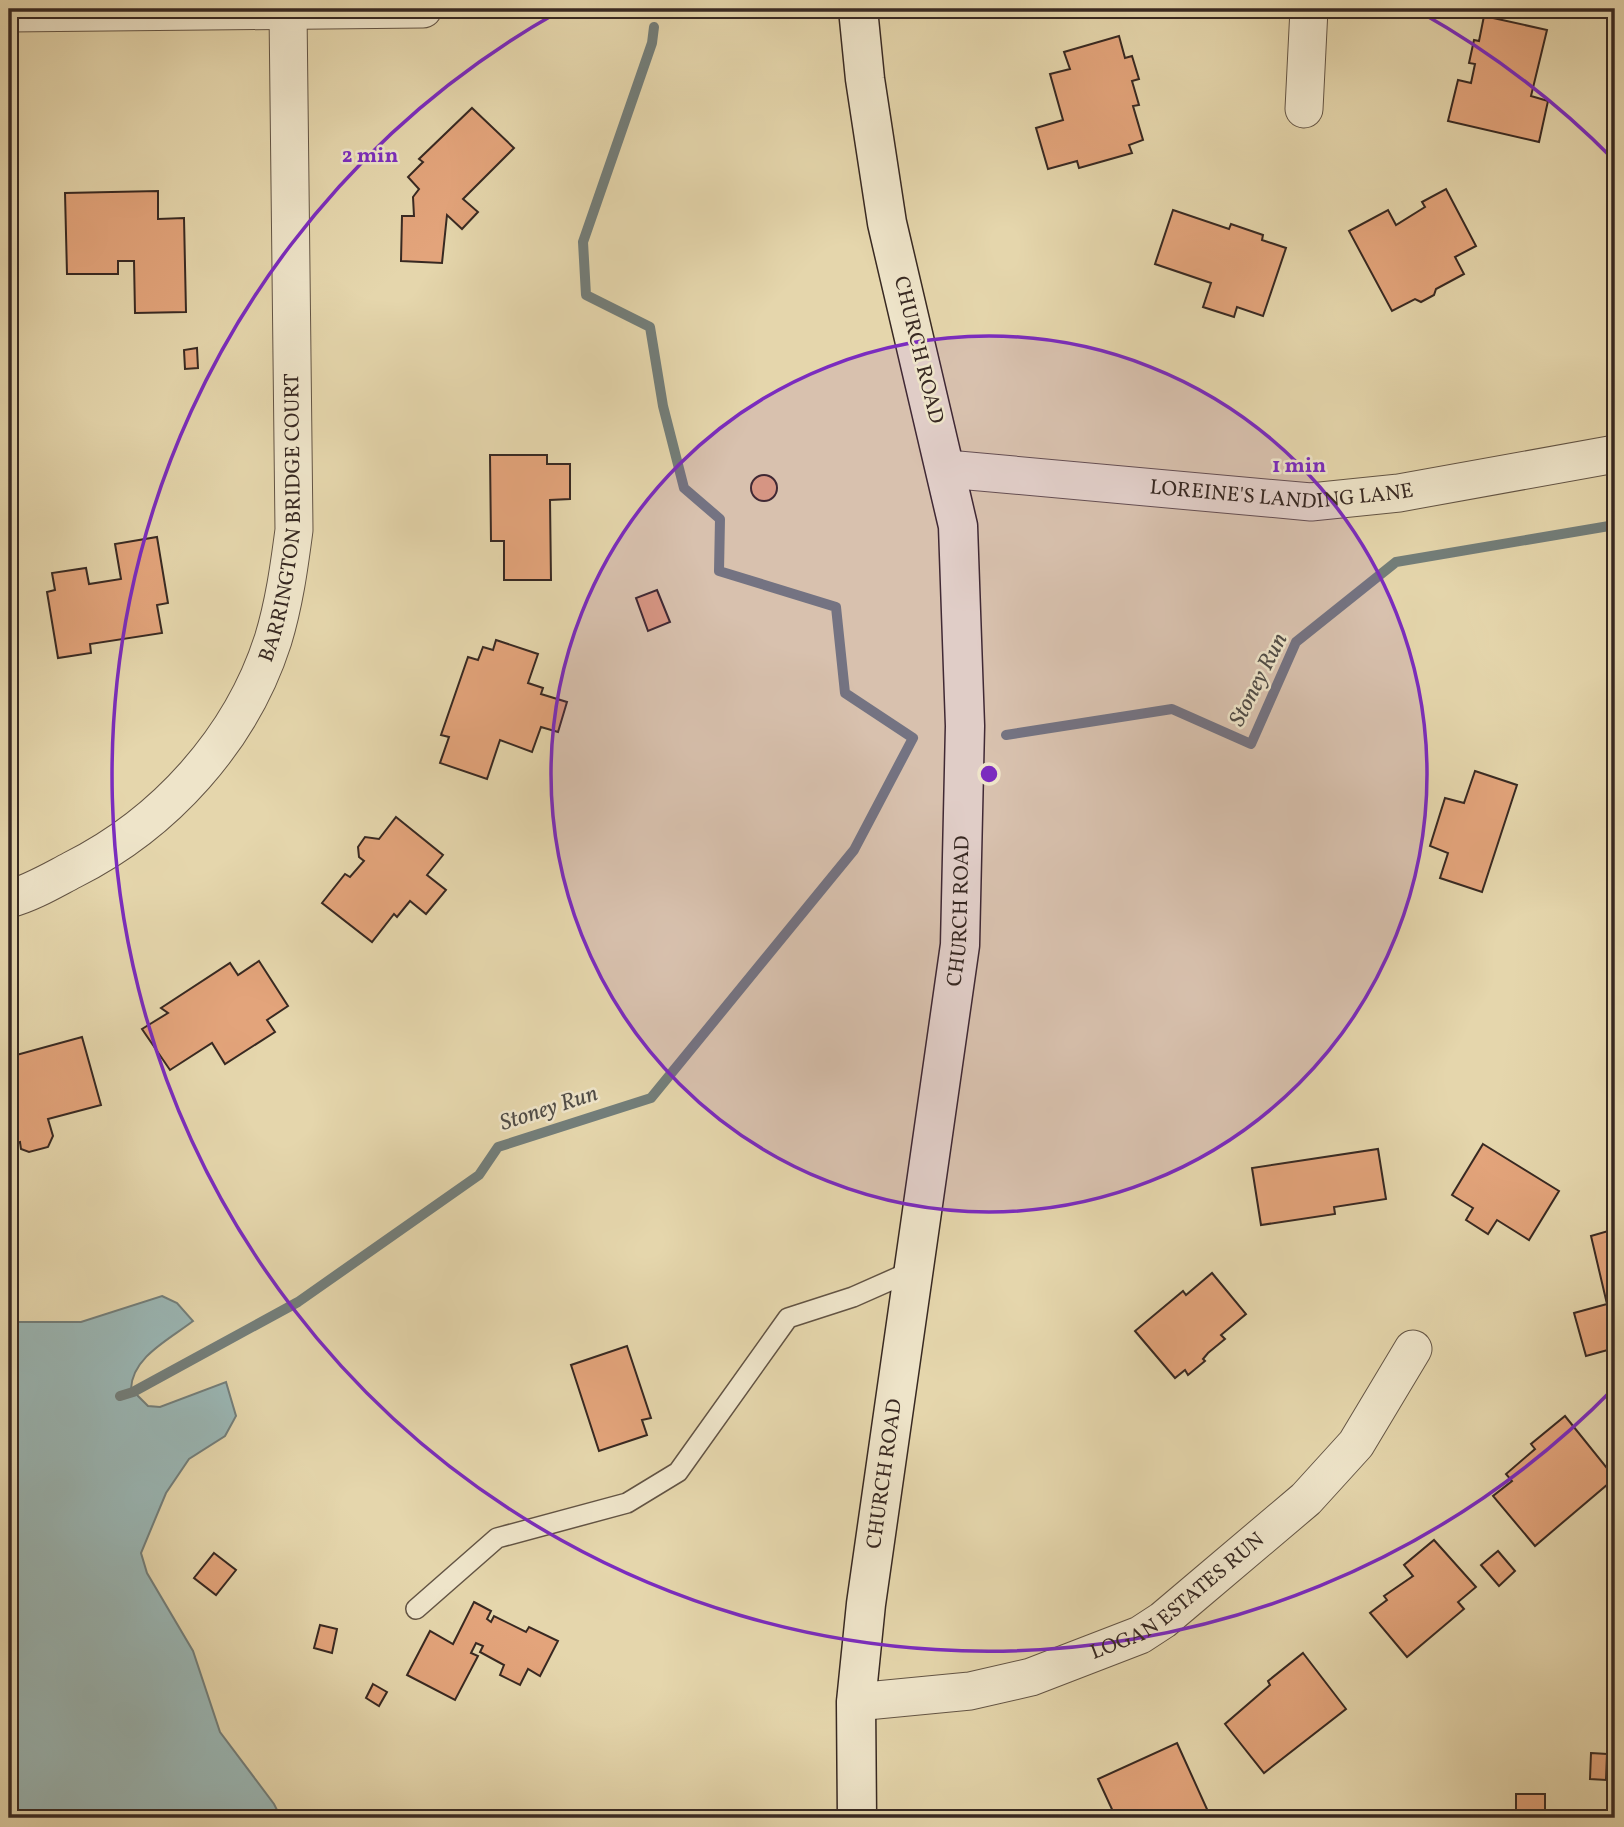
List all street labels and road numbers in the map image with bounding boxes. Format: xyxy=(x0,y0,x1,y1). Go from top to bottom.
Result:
street label: CHURCH ROAD xyxy=(886,273,950,427)
street label: BARRINGTON BRIDGE COURT xyxy=(252,373,309,666)
street label: LOREINE'S LANDING LANE xyxy=(1149,473,1416,517)
street label: CHURCH ROAD xyxy=(940,835,977,988)
street label: CHURCH ROAD xyxy=(860,1397,910,1551)
street label: LOGAN ESTATES RUN xyxy=(1086,1526,1271,1667)

